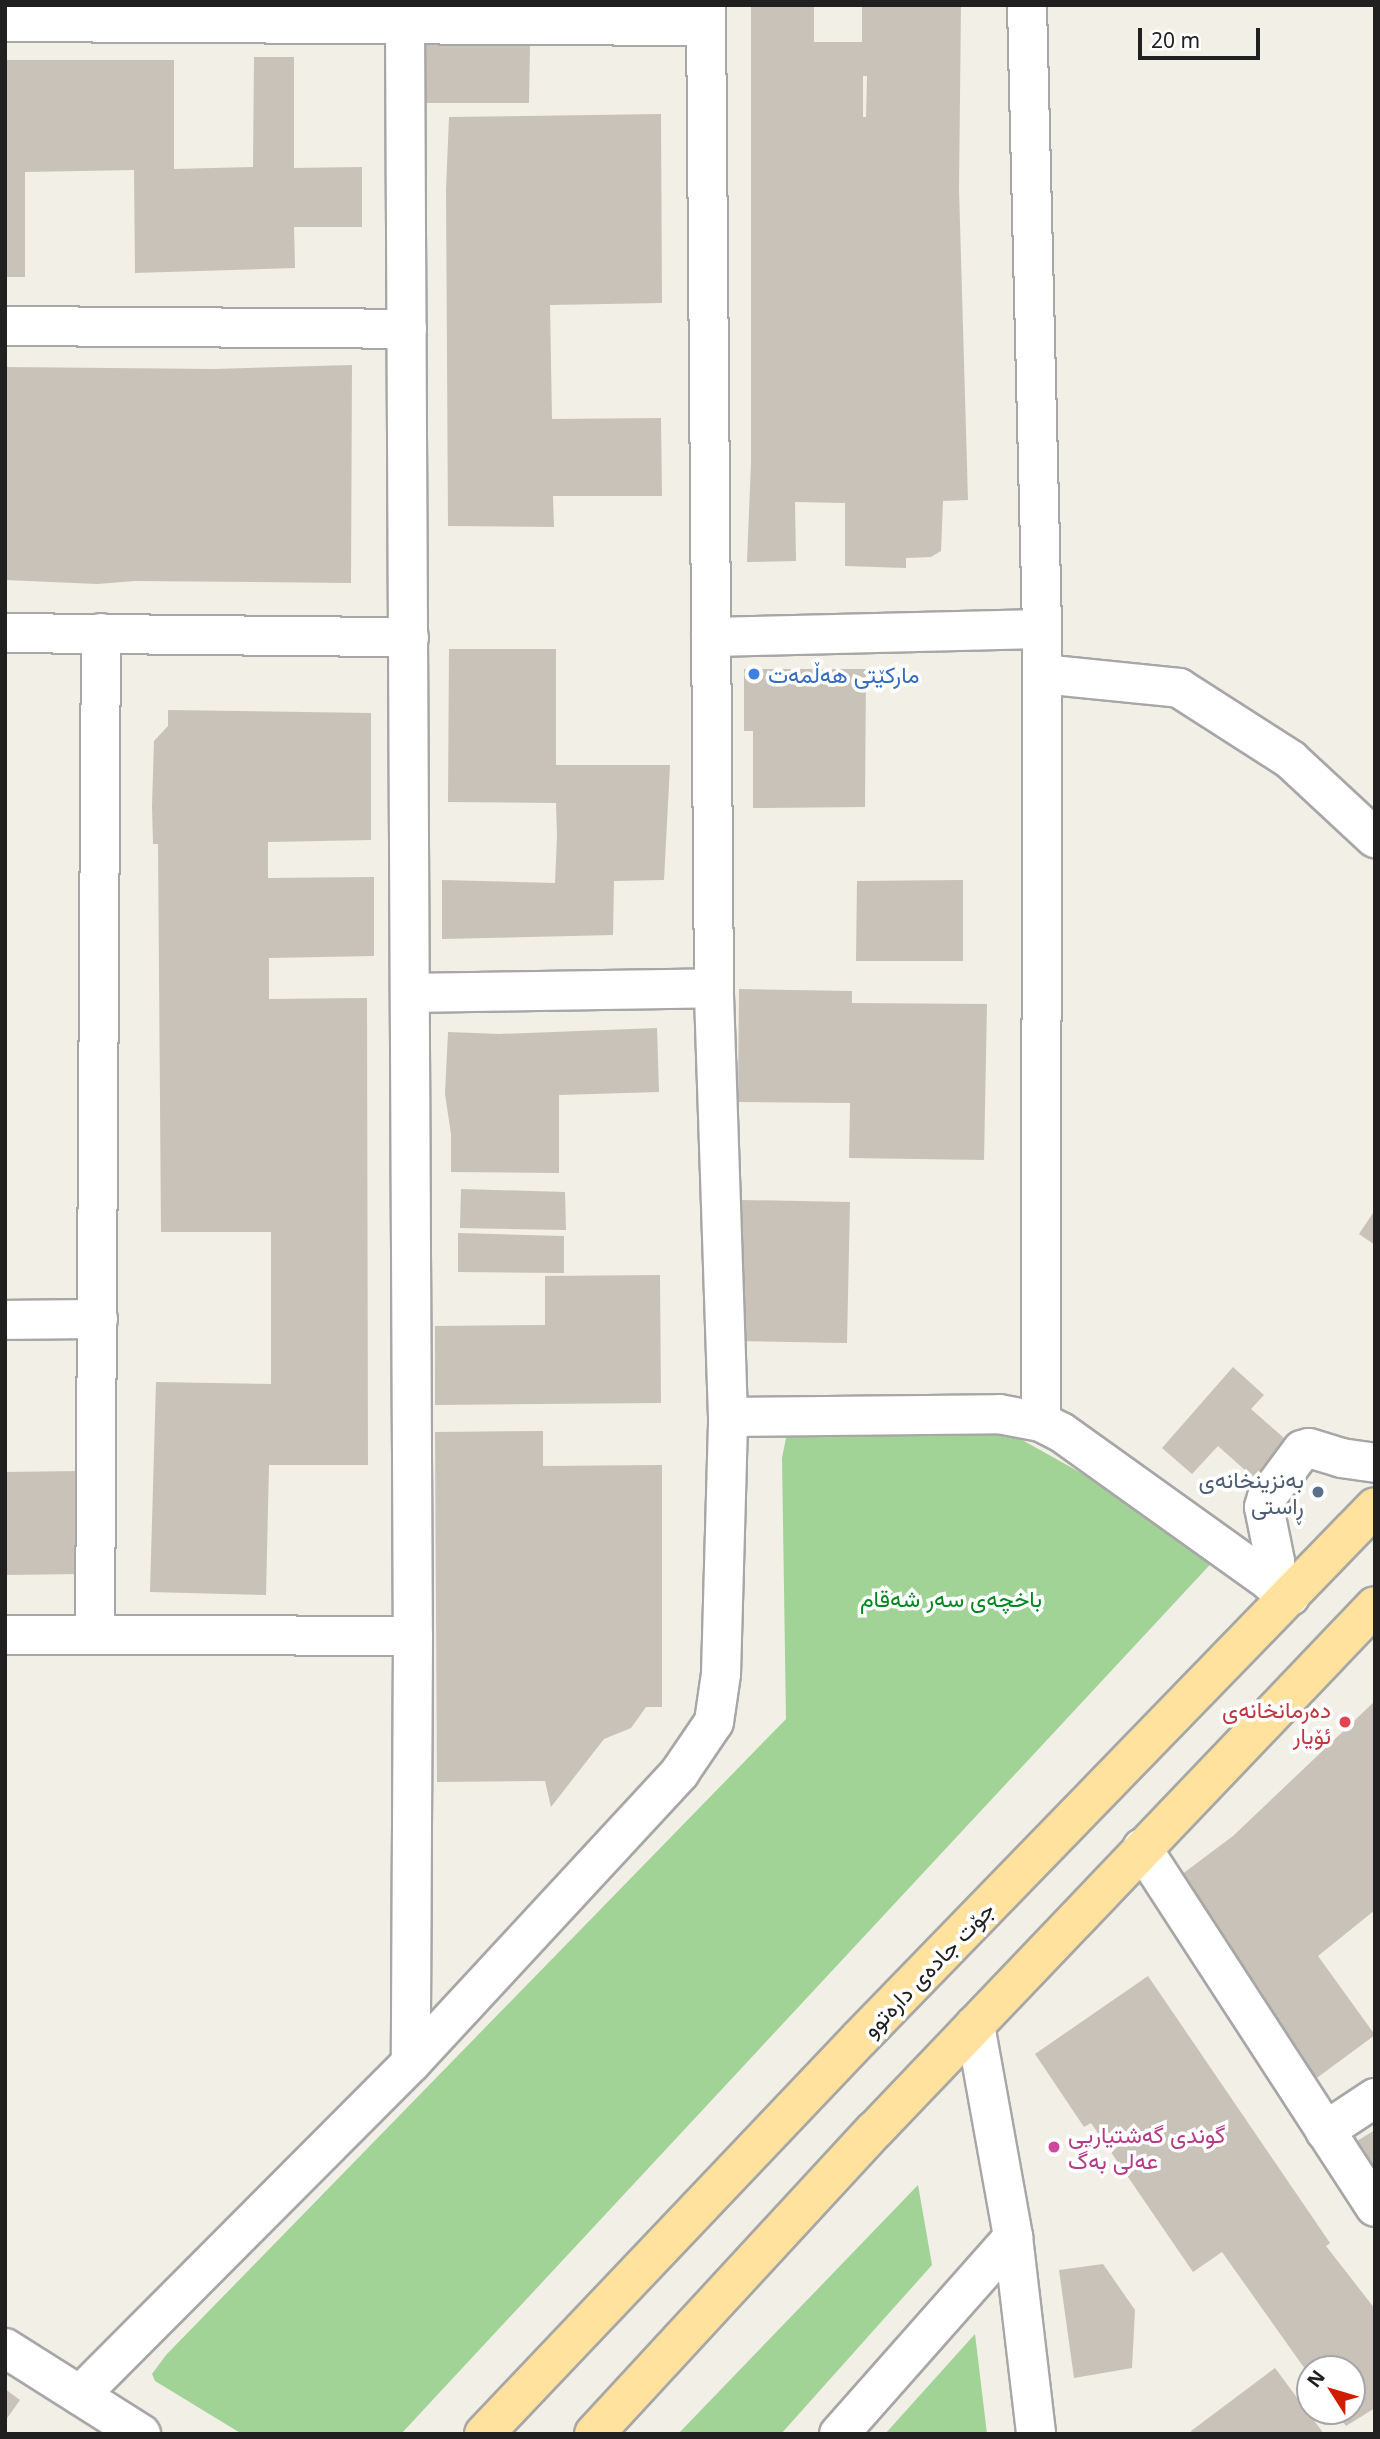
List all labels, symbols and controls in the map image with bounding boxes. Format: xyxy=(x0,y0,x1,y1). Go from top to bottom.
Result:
scale bar xyxy=(1142,14,1264,58)
text: 20 m xyxy=(1151,26,1200,54)
place label: مارکێتی هەڵمەت xyxy=(768,660,919,688)
marker: مارکێتی هەڵمەت xyxy=(746,666,762,682)
place label: بەنزینخانەی ڕاستی xyxy=(1199,1465,1304,1519)
marker: بەنزینخانەی ڕاستی xyxy=(1310,1484,1326,1500)
park label: باخچەی سەر شەقام xyxy=(860,1584,1042,1612)
place label: دەرمانخانەی ئۆیار xyxy=(1222,1695,1331,1749)
marker: دەرمانخانەی ئۆیار xyxy=(1337,1714,1353,1730)
street label: جۆت جادەی دارەتوو xyxy=(856,1895,1000,2043)
place label: گوندی گەشتیاریی عەلی بەگ xyxy=(1068,2120,1225,2174)
marker: گوندی گەشتیاریی عەلی بەگ xyxy=(1046,2139,1062,2155)
north arrow xyxy=(1296,2355,1366,2425)
text: N xyxy=(1301,2365,1331,2393)

